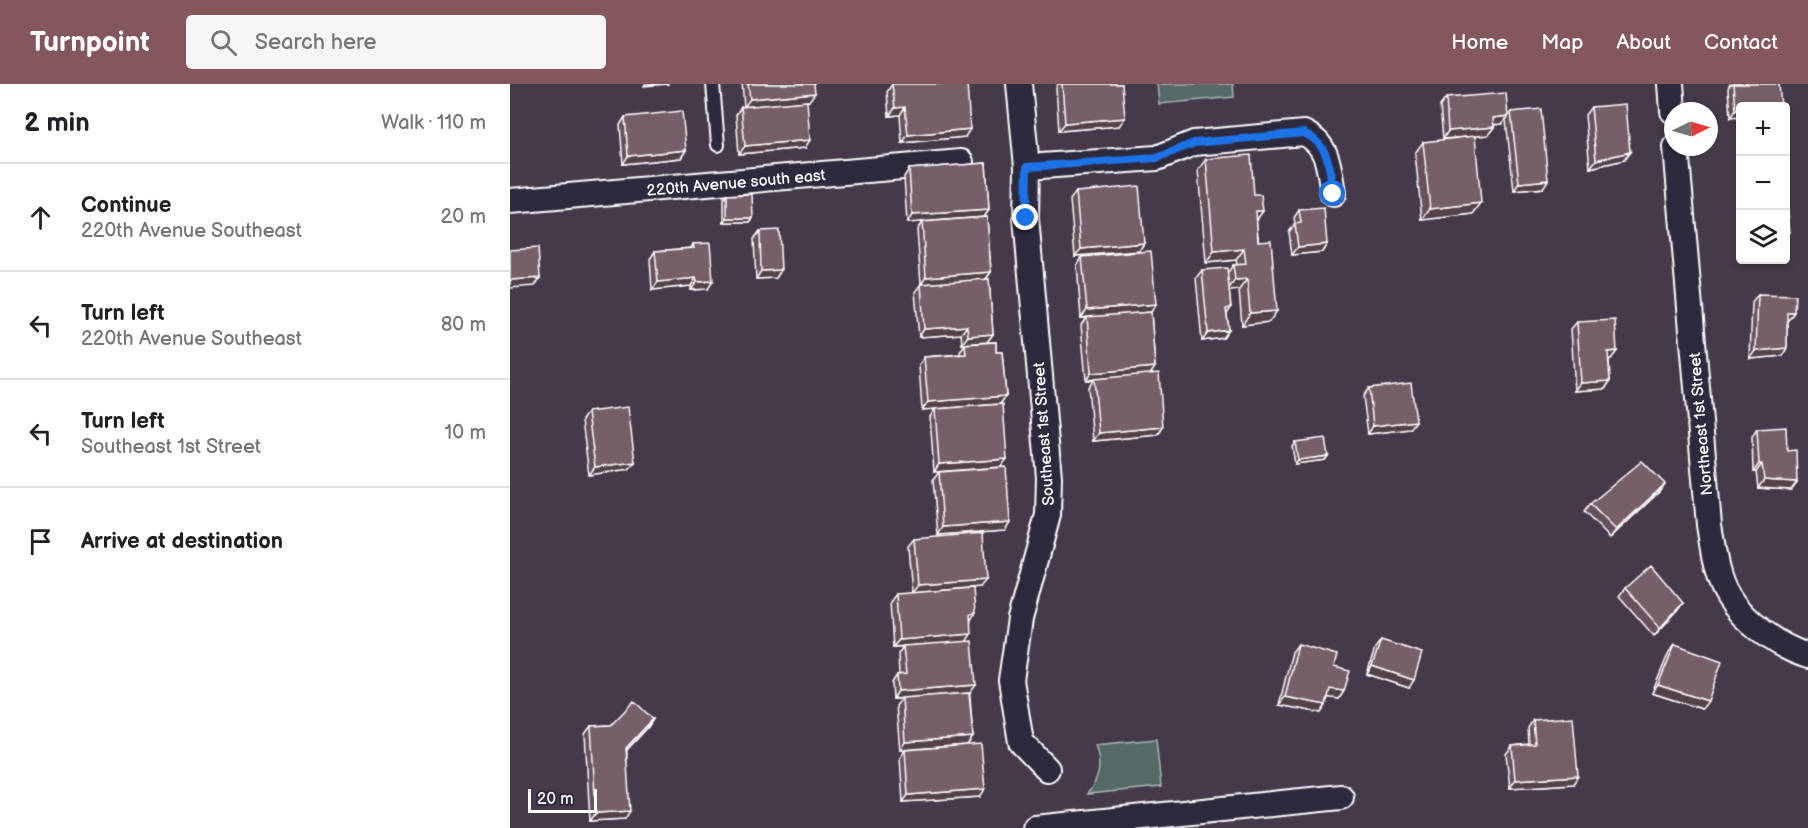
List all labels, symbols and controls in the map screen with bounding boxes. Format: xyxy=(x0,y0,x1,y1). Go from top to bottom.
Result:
search box xyxy=(186,15,606,69)
text: Turnpoint xyxy=(30,26,150,59)
icon: search xyxy=(207,26,240,59)
text: Search here xyxy=(255,29,377,56)
text: Home xyxy=(1451,30,1508,55)
text: Map xyxy=(1541,30,1583,55)
text: About xyxy=(1616,30,1671,55)
text: Contact xyxy=(1704,30,1778,55)
north arrow xyxy=(1664,102,1718,156)
map controls xyxy=(1736,102,1790,264)
button: + xyxy=(1736,102,1790,156)
text: 2 min xyxy=(24,108,90,139)
text: Walk · 110 m xyxy=(381,111,486,135)
button: − xyxy=(1736,156,1790,210)
street label: 220th Avenue south east xyxy=(646,166,827,201)
route start xyxy=(1319,180,1345,206)
text: Continue xyxy=(81,192,171,219)
icon: ahead xyxy=(24,201,57,234)
route end xyxy=(1012,204,1038,230)
text: 20 m xyxy=(441,205,486,229)
button: layers xyxy=(1736,210,1790,264)
text: 220th Avenue Southeast xyxy=(81,219,302,243)
text: Turn left xyxy=(81,300,165,327)
icon: left xyxy=(24,309,57,342)
text: 80 m xyxy=(441,313,486,337)
text: 220th Avenue Southeast xyxy=(81,327,302,351)
street label: Northeast 1st Street xyxy=(1686,351,1717,496)
street label: Southeast 1st Street xyxy=(1030,361,1059,506)
text: Turn left xyxy=(81,408,165,435)
icon: left xyxy=(24,417,57,450)
text: 10 m xyxy=(445,421,486,445)
text: Southeast 1st Street xyxy=(81,435,261,459)
icon: arrive xyxy=(24,525,57,558)
text: Arrive at destination xyxy=(81,528,283,555)
scale bar xyxy=(528,786,597,814)
text: 20 m xyxy=(537,790,573,809)

